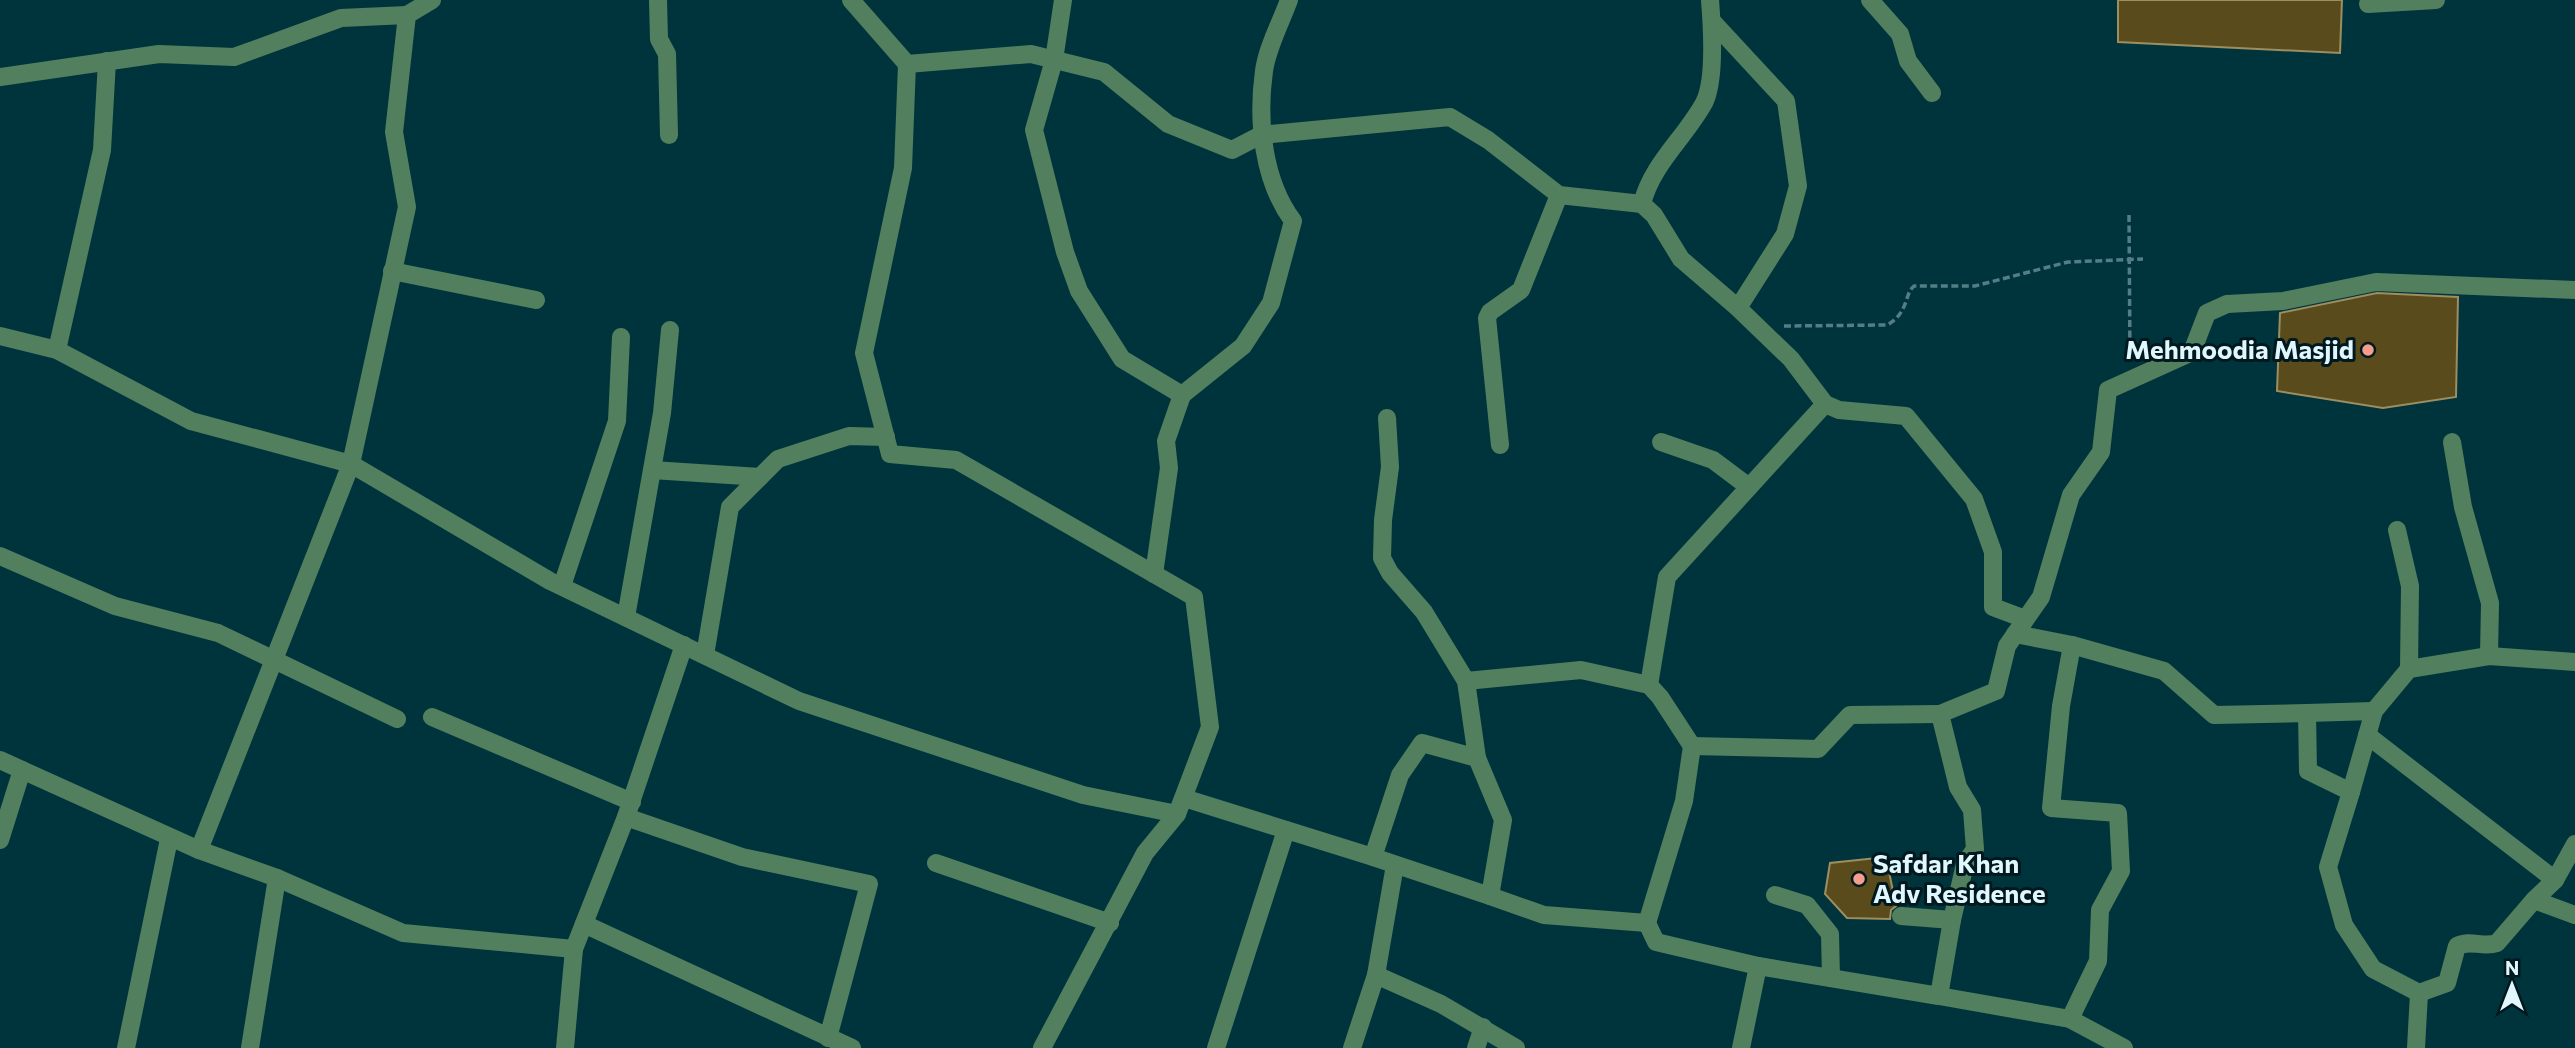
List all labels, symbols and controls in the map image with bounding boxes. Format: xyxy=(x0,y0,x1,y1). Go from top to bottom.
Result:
place label: Mehmoodia Masjid xyxy=(2125,333,2354,364)
marker: Mehmoodia Masjid xyxy=(2360,342,2376,358)
place label: Safdar Khan Adv Residence xyxy=(1873,847,2046,908)
marker: Safdar Khan Adv Residence xyxy=(1851,871,1867,887)
north arrow xyxy=(2477,950,2547,1020)
text: N xyxy=(2505,956,2519,979)

